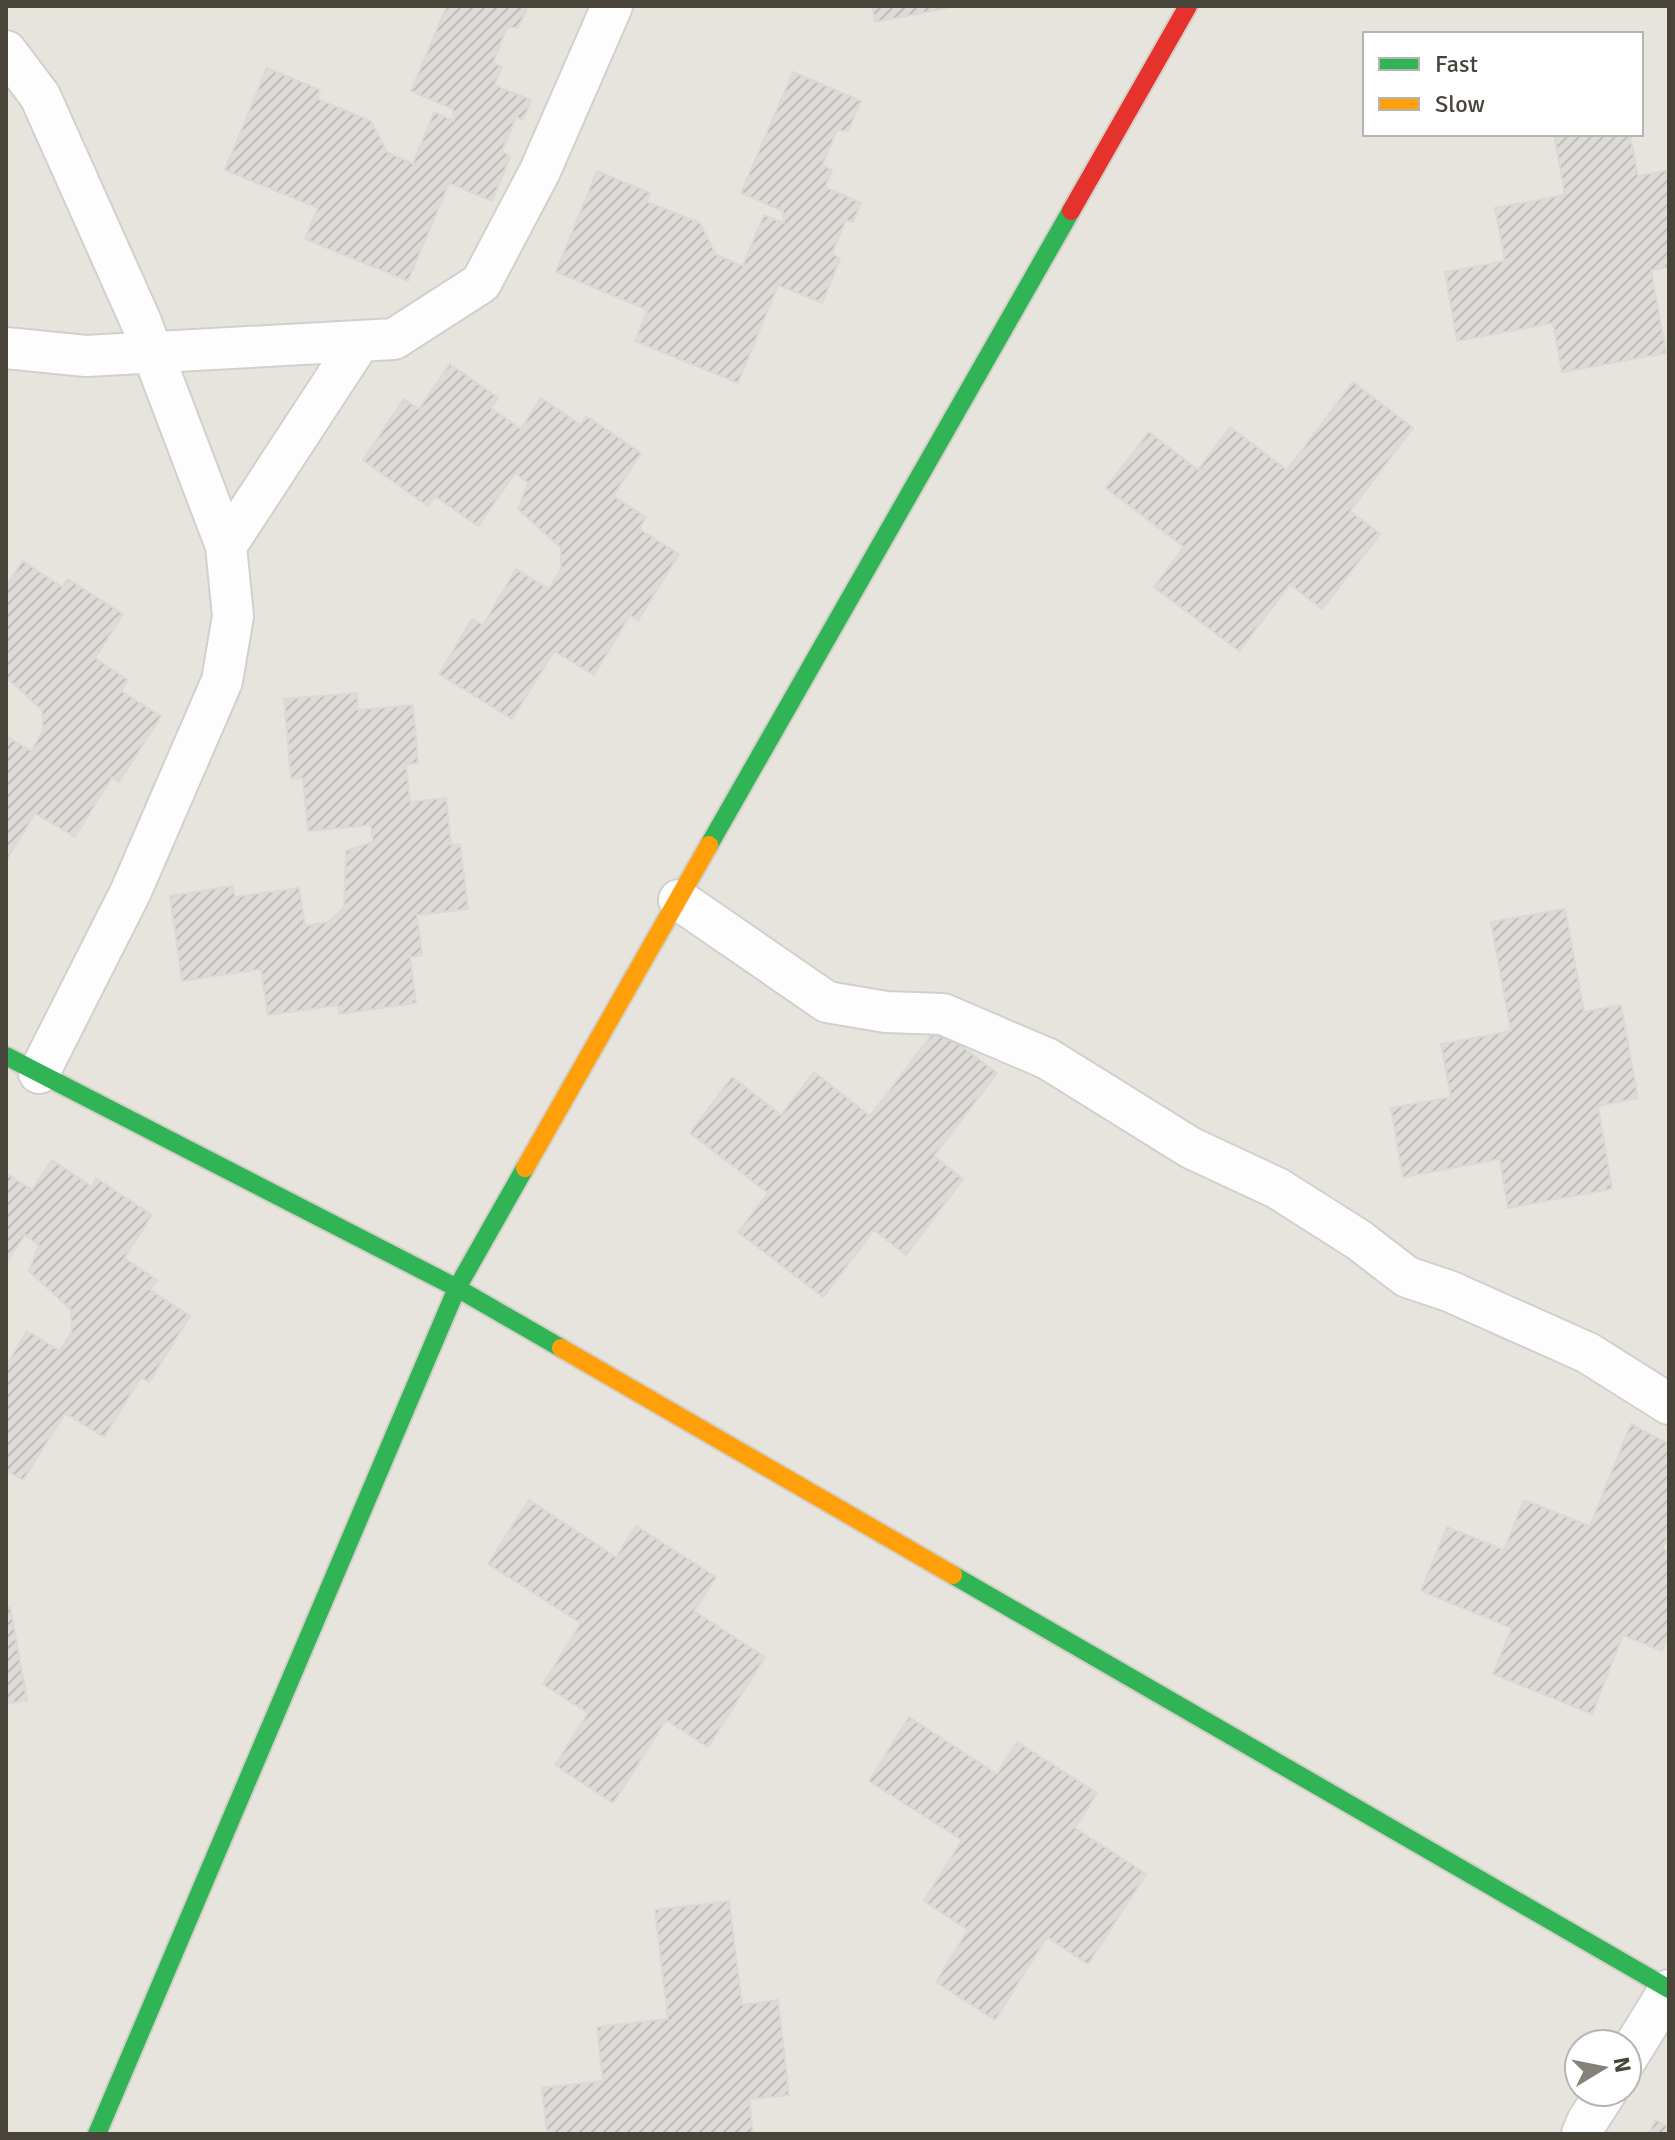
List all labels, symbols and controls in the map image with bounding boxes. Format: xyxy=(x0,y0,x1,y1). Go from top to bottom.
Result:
legend xyxy=(1363,32,1643,136)
text: Fast xyxy=(1435,49,1478,79)
text: Slow xyxy=(1435,89,1485,119)
north arrow xyxy=(1563,2028,1643,2108)
text: N xyxy=(1608,2055,1637,2074)

